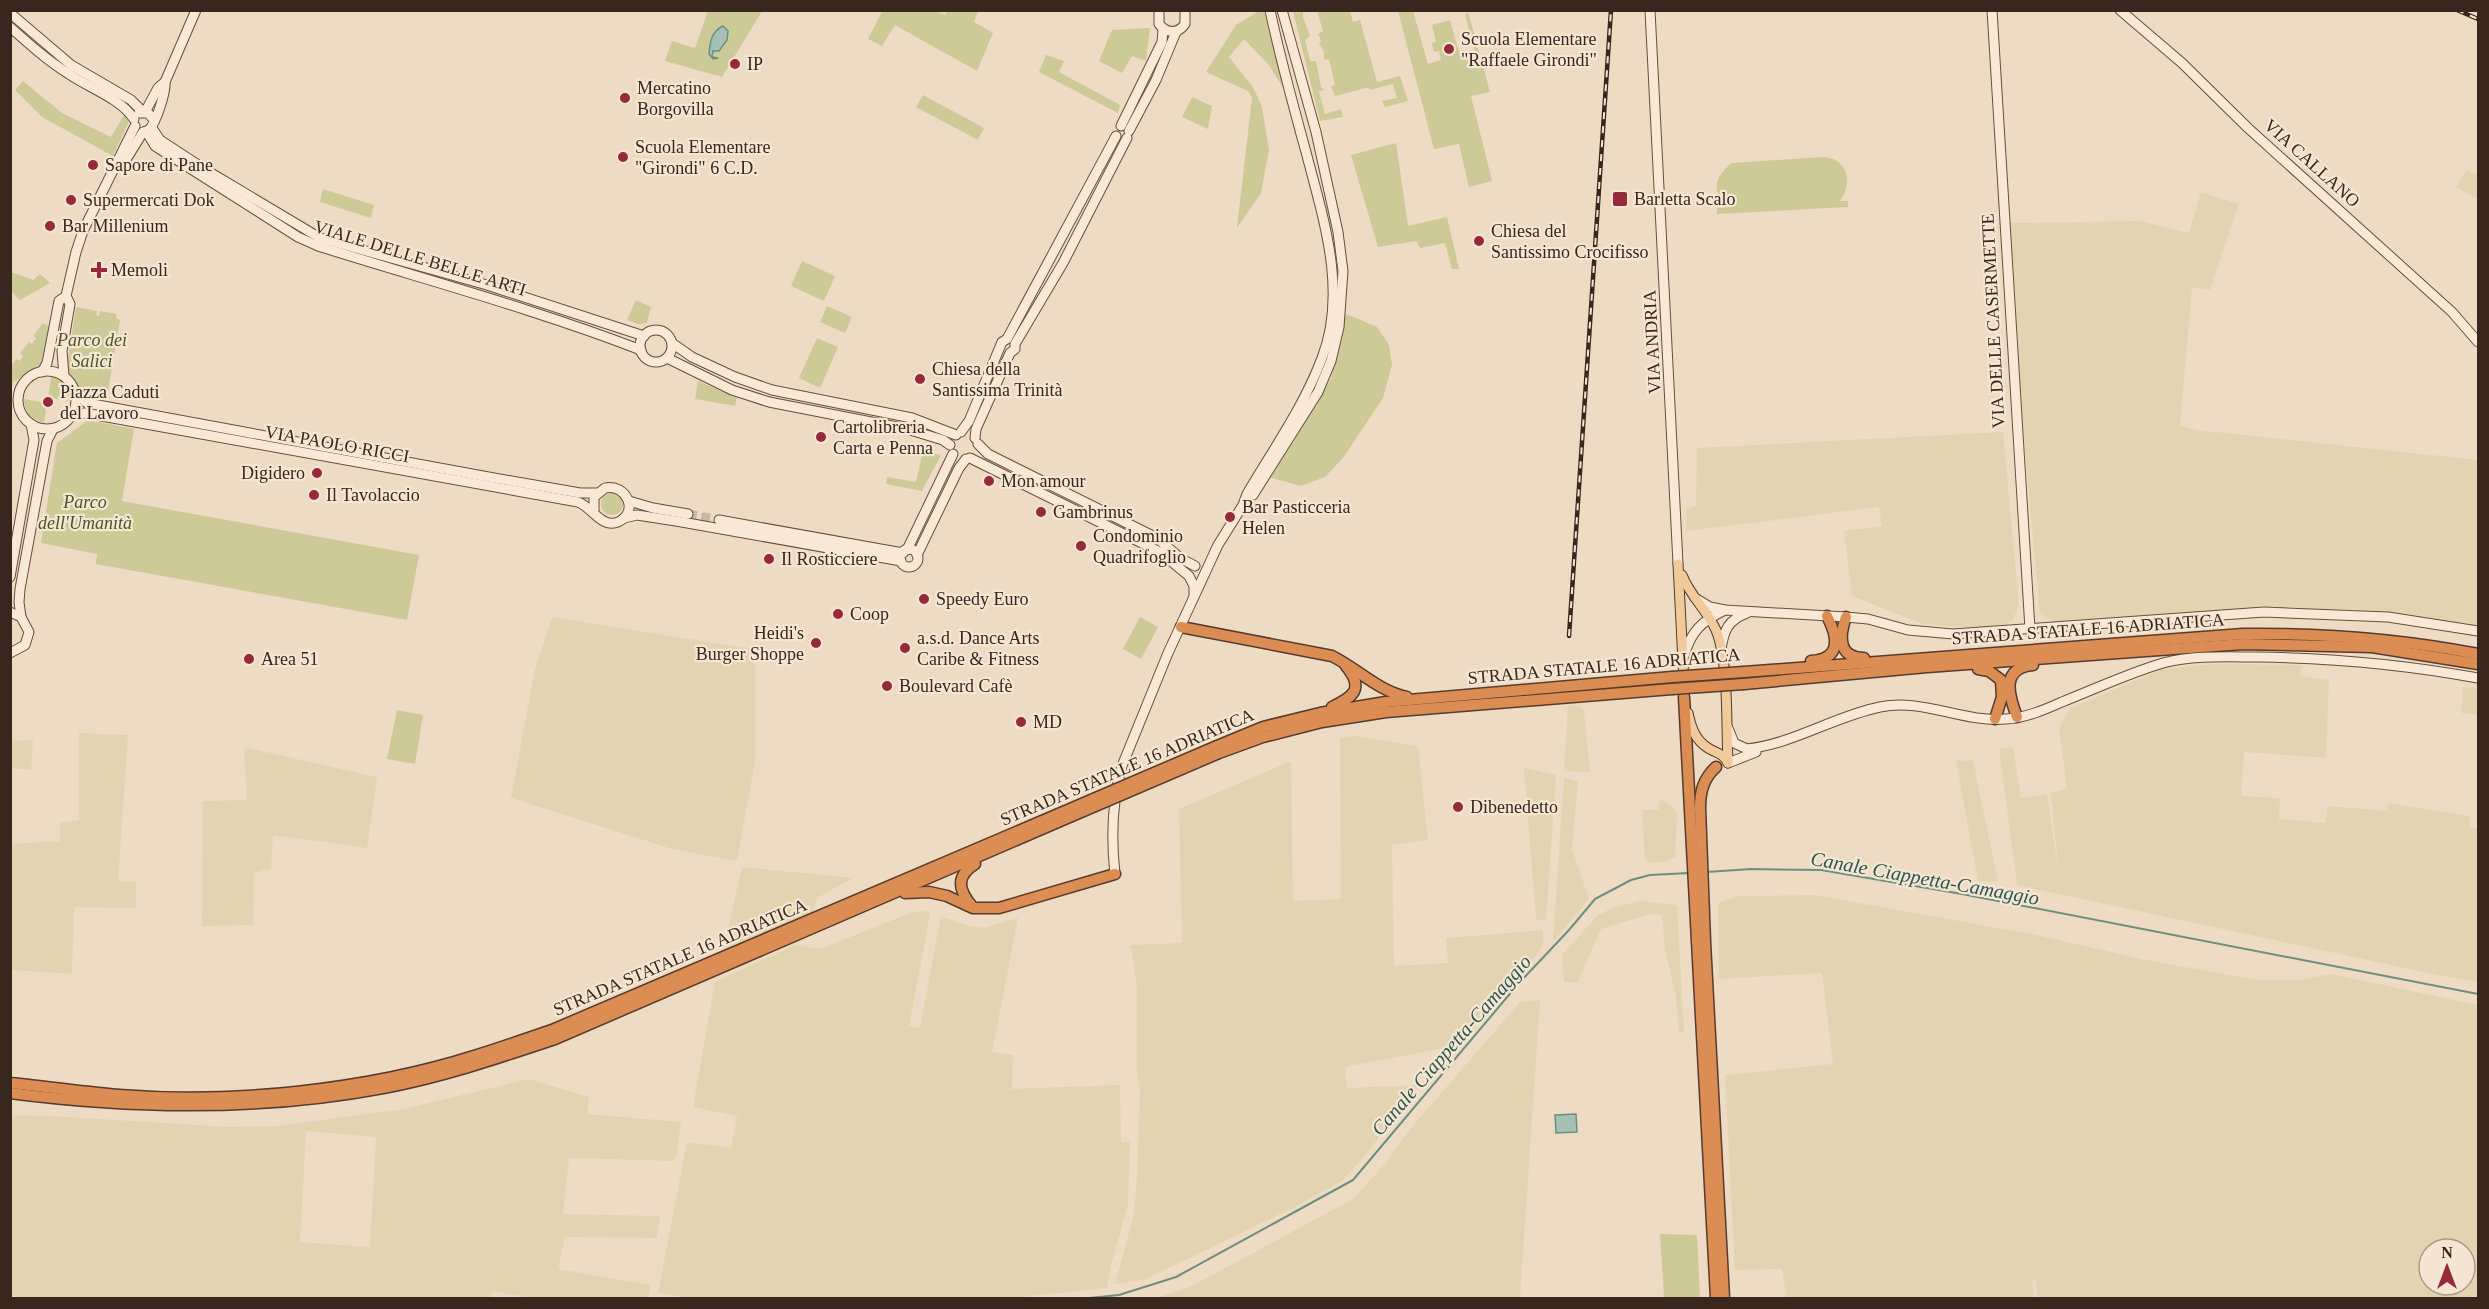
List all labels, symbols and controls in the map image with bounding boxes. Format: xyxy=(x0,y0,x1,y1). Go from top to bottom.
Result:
place label: Scuola Elementare "Raffaele Girondi" xyxy=(1461,29,1597,70)
marker: Scuola Elementare "Raffaele Girondi" xyxy=(1442,42,1456,56)
place label: IP xyxy=(747,54,763,74)
marker: IP xyxy=(728,57,742,71)
place label: Mercatino Borgovilla xyxy=(637,78,714,119)
marker: Mercatino Borgovilla xyxy=(618,91,632,105)
street label: VIA CALLANO xyxy=(2260,115,2364,211)
place label: Scuola Elementare "Girondi" 6 C.D. xyxy=(635,137,770,178)
marker: Scuola Elementare "Girondi" 6 C.D. xyxy=(616,150,630,164)
place label: Sapore di Pane xyxy=(105,155,213,175)
marker: Sapore di Pane xyxy=(86,158,100,172)
place label: Barletta Scalo xyxy=(1634,189,1735,209)
place label: Supermercati Dok xyxy=(83,190,214,210)
marker: Barletta Scalo xyxy=(1611,190,1629,208)
marker: Supermercati Dok xyxy=(64,193,78,207)
street label: VIA DELLE CASERMETTE xyxy=(1977,213,2009,429)
place label: Bar Millenium xyxy=(62,216,169,236)
street label: VIALE DELLE BELLE ARTI xyxy=(312,216,528,300)
marker: Bar Millenium xyxy=(43,219,57,233)
place label: Chiesa del Santissimo Crocifisso xyxy=(1491,221,1649,262)
marker: Chiesa del Santissimo Crocifisso xyxy=(1472,234,1486,248)
place label: Memoli xyxy=(111,260,168,280)
marker: Memoli xyxy=(92,263,106,277)
street label: VIA ANDRIA xyxy=(1639,289,1665,395)
park label: Parco dei Salici xyxy=(56,330,127,371)
place label: Chiesa della Santissima Trinità xyxy=(932,359,1063,400)
marker: Chiesa della Santissima Trinità xyxy=(913,372,927,386)
place label: Piazza Caduti del Lavoro xyxy=(60,382,159,423)
marker: Piazza Caduti del Lavoro xyxy=(41,395,55,409)
place label: Cartolibreria Carta e Penna xyxy=(833,417,933,458)
street label: VIA PAOLO RICCI xyxy=(263,421,411,467)
marker: Cartolibreria Carta e Penna xyxy=(814,430,828,444)
place label: Digidero xyxy=(241,463,305,483)
marker: Digidero xyxy=(310,466,324,480)
place label: Mon amour xyxy=(1001,471,1086,491)
marker: Mon amour xyxy=(982,474,996,488)
place label: Il Tavolaccio xyxy=(326,485,420,505)
marker: Il Tavolaccio xyxy=(307,488,321,502)
park label: Parco dell'Umanità xyxy=(38,492,132,533)
place label: Bar Pasticceria Helen xyxy=(1242,497,1350,538)
place label: Gambrinus xyxy=(1053,502,1133,522)
marker: Gambrinus xyxy=(1034,505,1048,519)
marker: Bar Pasticceria Helen xyxy=(1223,510,1237,524)
place label: Condominio Quadrifoglio xyxy=(1093,526,1186,567)
marker: Condominio Quadrifoglio xyxy=(1074,539,1088,553)
place label: Il Rosticciere xyxy=(781,549,877,569)
marker: Il Rosticciere xyxy=(762,552,776,566)
place label: Speedy Euro xyxy=(936,589,1028,609)
marker: Speedy Euro xyxy=(917,592,931,606)
place label: Coop xyxy=(850,604,889,624)
marker: Coop xyxy=(831,607,845,621)
street label: STRADA STATALE 16 ADRIATICA xyxy=(1951,609,2225,649)
place label: Heidi's Burger Shoppe xyxy=(696,623,804,664)
place label: a.s.d. Dance Arts Caribe & Fitness xyxy=(917,628,1039,669)
marker: Heidi's Burger Shoppe xyxy=(809,636,823,650)
marker: a.s.d. Dance Arts Caribe & Fitness xyxy=(898,641,912,655)
street label: STRADA STATALE 16 ADRIATICA xyxy=(1467,644,1741,688)
place label: Area 51 xyxy=(261,649,318,669)
marker: Area 51 xyxy=(242,652,256,666)
place label: Boulevard Cafè xyxy=(899,676,1012,696)
marker: Boulevard Cafè xyxy=(880,679,894,693)
street label: STRADA STATALE 16 ADRIATICA xyxy=(997,704,1257,830)
place label: MD xyxy=(1033,712,1062,732)
marker: MD xyxy=(1014,715,1028,729)
place label: Dibenedetto xyxy=(1470,797,1558,817)
marker: Dibenedetto xyxy=(1451,800,1465,814)
water label: Canale Ciappetta-Camaggio xyxy=(1809,847,2041,910)
street label: STRADA STATALE 16 ADRIATICA xyxy=(550,894,810,1020)
water label: Canale Ciappetta-Camaggio xyxy=(1367,950,1536,1140)
north arrow xyxy=(2417,1237,2477,1297)
text: N xyxy=(2441,1244,2453,1261)

